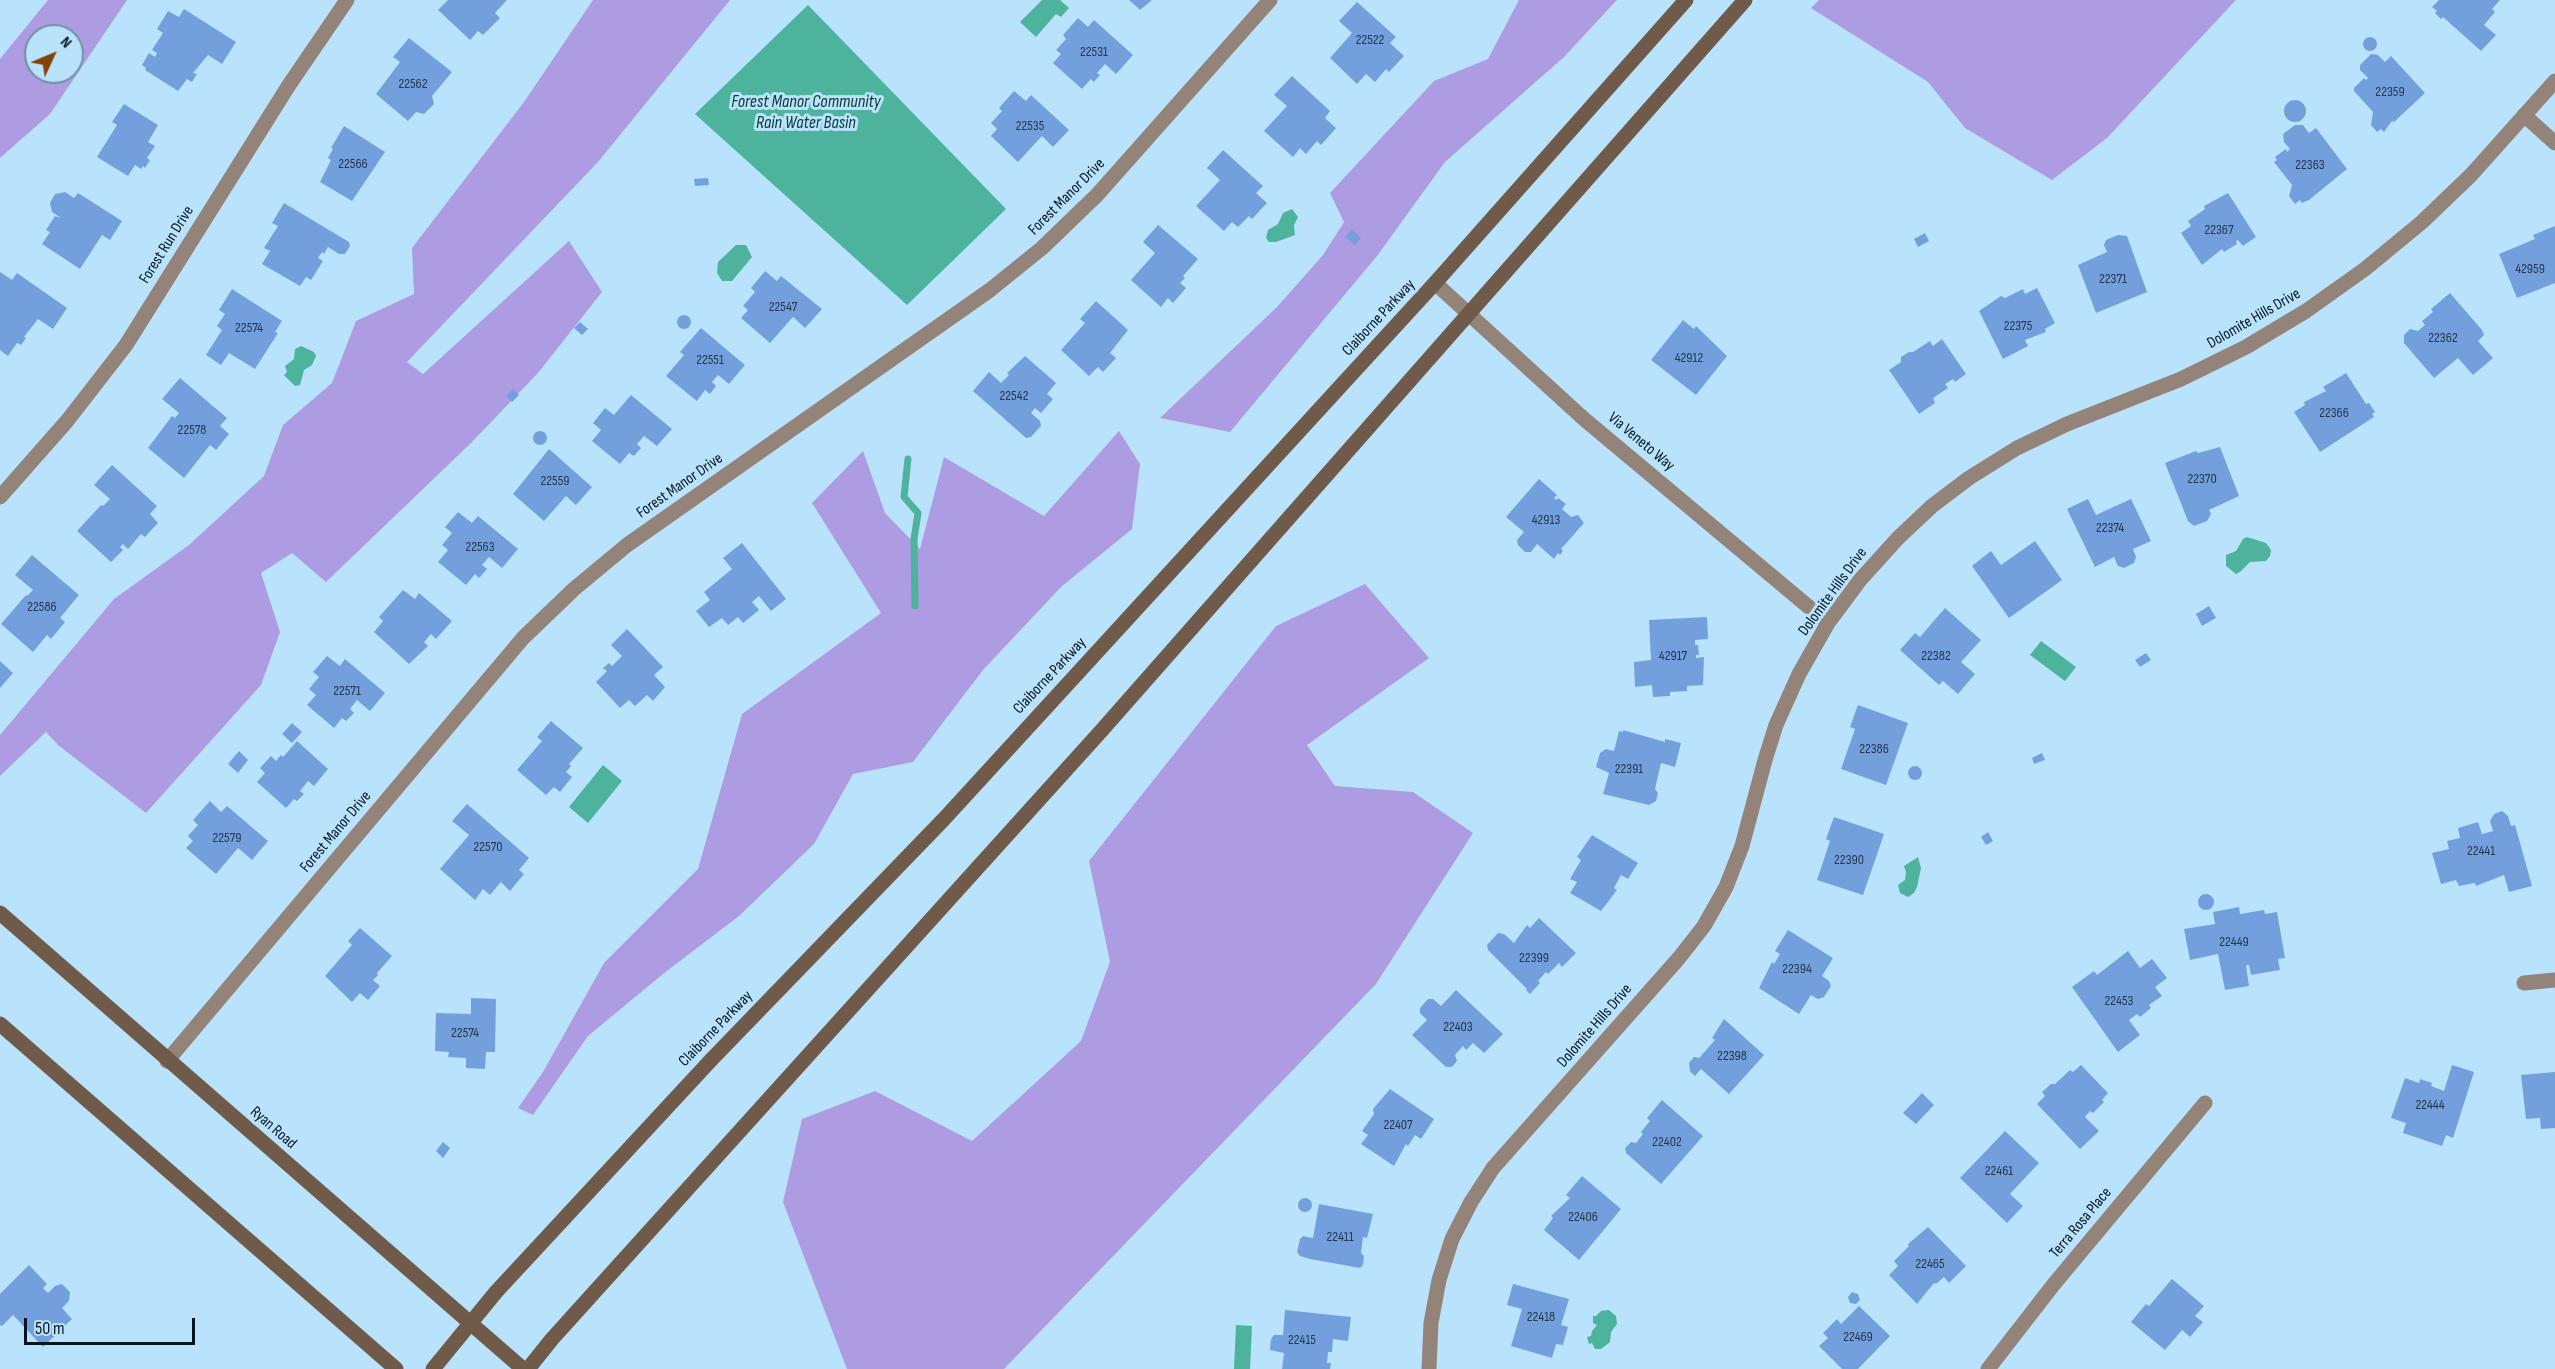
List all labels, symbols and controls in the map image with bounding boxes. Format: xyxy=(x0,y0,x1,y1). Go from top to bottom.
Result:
north arrow xyxy=(24,24,84,84)
house number: 22522 xyxy=(1356,32,1384,48)
text: N xyxy=(56,33,76,52)
house number: 22531 xyxy=(1080,44,1108,60)
house number: 22562 xyxy=(398,76,428,92)
house number: 22359 xyxy=(2375,84,2405,100)
water label: Forest Manor Community Rain Water Basin xyxy=(731,91,881,134)
house number: 22535 xyxy=(1016,118,1044,134)
street label: Forest Manor Drive xyxy=(1025,155,1109,239)
house number: 22566 xyxy=(338,156,368,172)
house number: 22363 xyxy=(2295,157,2325,173)
street label: Forest Run Drive xyxy=(136,203,198,287)
house number: 22367 xyxy=(2204,222,2234,238)
house number: 42959 xyxy=(2515,261,2545,277)
house number: 22371 xyxy=(2099,271,2127,287)
street label: Claiborne Parkway xyxy=(1339,276,1419,360)
street label: Dolomite Hills Drive xyxy=(2204,285,2304,353)
house number: 22547 xyxy=(769,299,797,315)
house number: 22375 xyxy=(2004,318,2032,334)
house number: 22574 xyxy=(235,320,263,336)
house number: 22362 xyxy=(2428,330,2458,346)
house number: 42912 xyxy=(1675,350,1703,366)
house number: 22551 xyxy=(696,352,724,368)
house number: 22542 xyxy=(1000,388,1028,404)
house number: 22366 xyxy=(2319,405,2349,421)
street label: Via Veneto Way xyxy=(1604,408,1678,476)
house number: 22578 xyxy=(178,422,206,438)
street label: Forest Manor Drive xyxy=(633,449,727,523)
house number: 22370 xyxy=(2187,471,2217,487)
house number: 22559 xyxy=(541,473,569,489)
house number: 42913 xyxy=(1532,512,1560,528)
house number: 22374 xyxy=(2096,520,2124,536)
house number: 22563 xyxy=(465,539,495,555)
street label: Dolomite Hills Drive xyxy=(1795,544,1871,640)
house number: 22586 xyxy=(27,599,57,615)
street label: Claiborne Parkway xyxy=(1010,634,1090,718)
house number: 42917 xyxy=(1659,648,1687,664)
house number: 22382 xyxy=(1921,648,1951,664)
house number: 22571 xyxy=(333,683,361,699)
house number: 22386 xyxy=(1859,741,1889,757)
house number: 22391 xyxy=(1615,761,1643,777)
street label: Forest Manor Drive xyxy=(296,787,376,877)
house number: 22579 xyxy=(213,830,241,846)
house number: 22570 xyxy=(474,839,502,855)
house number: 22441 xyxy=(2467,843,2495,859)
house number: 22390 xyxy=(1834,852,1864,868)
house number: 22449 xyxy=(2219,934,2249,950)
house number: 22399 xyxy=(1519,950,1549,966)
house number: 22394 xyxy=(1782,961,1812,977)
street label: Dolomite Hills Drive xyxy=(1554,980,1636,1072)
street label: Claiborne Parkway xyxy=(675,987,757,1071)
house number: 22453 xyxy=(2105,993,2133,1009)
house number: 22403 xyxy=(1443,1019,1473,1035)
house number: 22574 xyxy=(451,1025,479,1041)
house number: 22398 xyxy=(1717,1048,1747,1064)
house number: 22444 xyxy=(2415,1097,2445,1113)
street label: Ryan Road xyxy=(246,1103,300,1153)
house number: 22407 xyxy=(1383,1117,1413,1133)
house number: 22402 xyxy=(1652,1134,1682,1150)
house number: 22461 xyxy=(1985,1163,2013,1179)
street label: Terra Rosa Place xyxy=(2046,1184,2116,1262)
house number: 22406 xyxy=(1568,1209,1598,1225)
house number: 22411 xyxy=(1326,1229,1354,1245)
house number: 22465 xyxy=(1915,1256,1945,1272)
scale bar xyxy=(27,1306,198,1344)
house number: 22418 xyxy=(1527,1309,1555,1325)
text: 50 m xyxy=(35,1318,65,1339)
house number: 22469 xyxy=(1843,1329,1873,1345)
house number: 22415 xyxy=(1288,1332,1316,1348)

